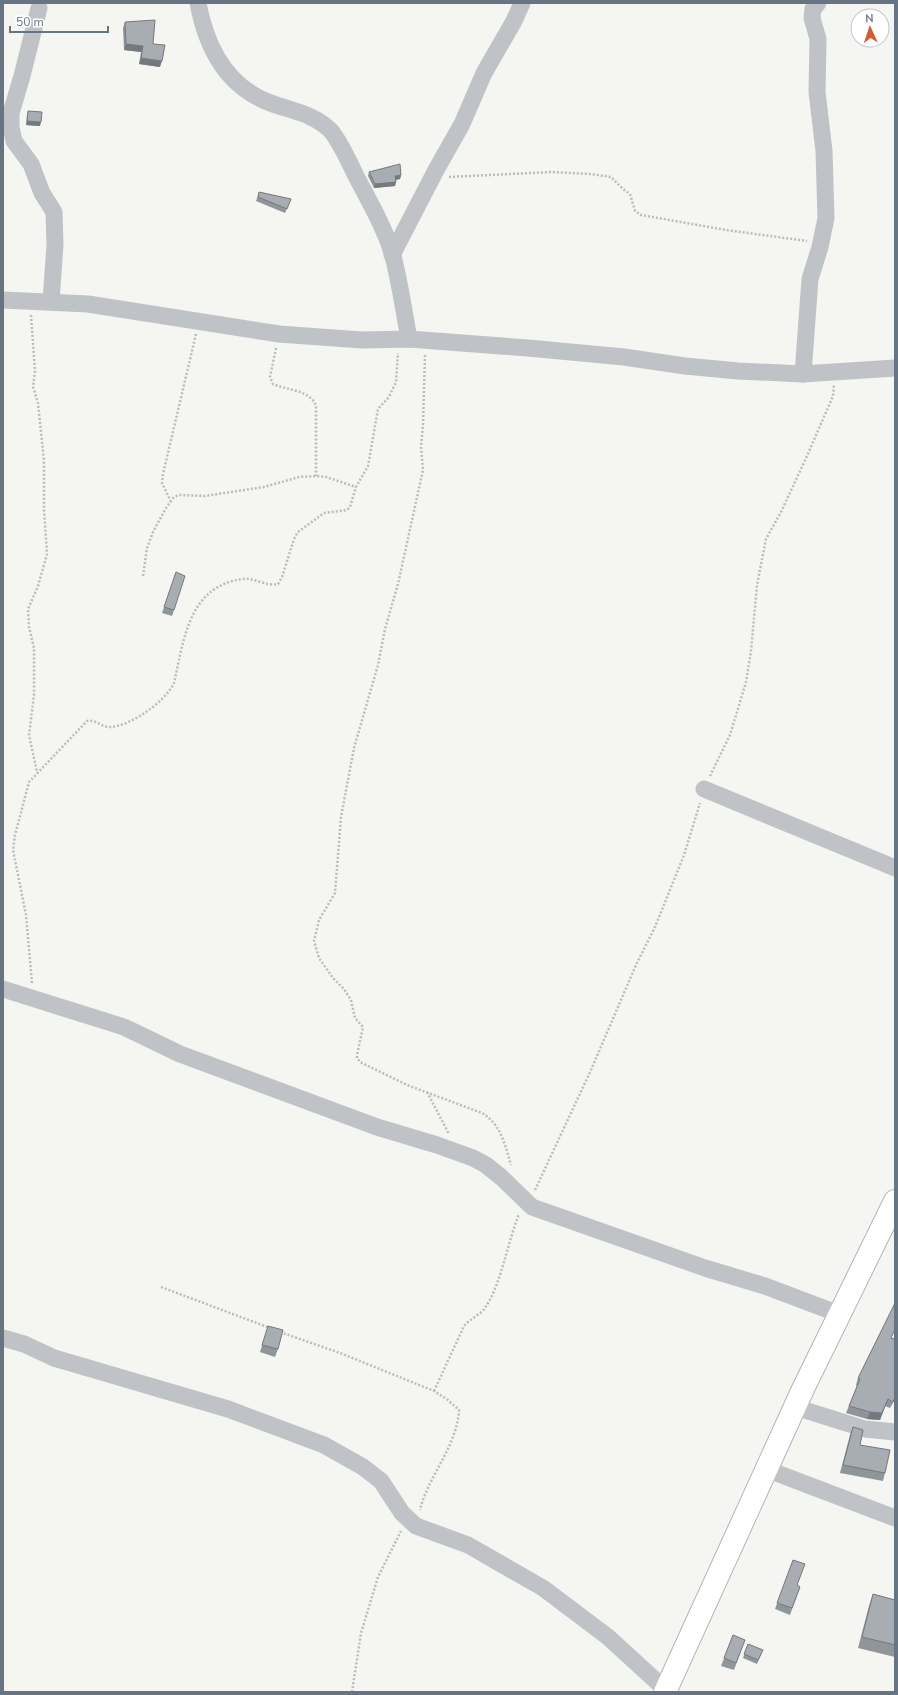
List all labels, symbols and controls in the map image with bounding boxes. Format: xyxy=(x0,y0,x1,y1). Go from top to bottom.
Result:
scale bar xyxy=(10,8,108,34)
north arrow xyxy=(850,8,890,48)
text: N xyxy=(865,11,874,26)
text: 50 m xyxy=(16,14,44,30)

